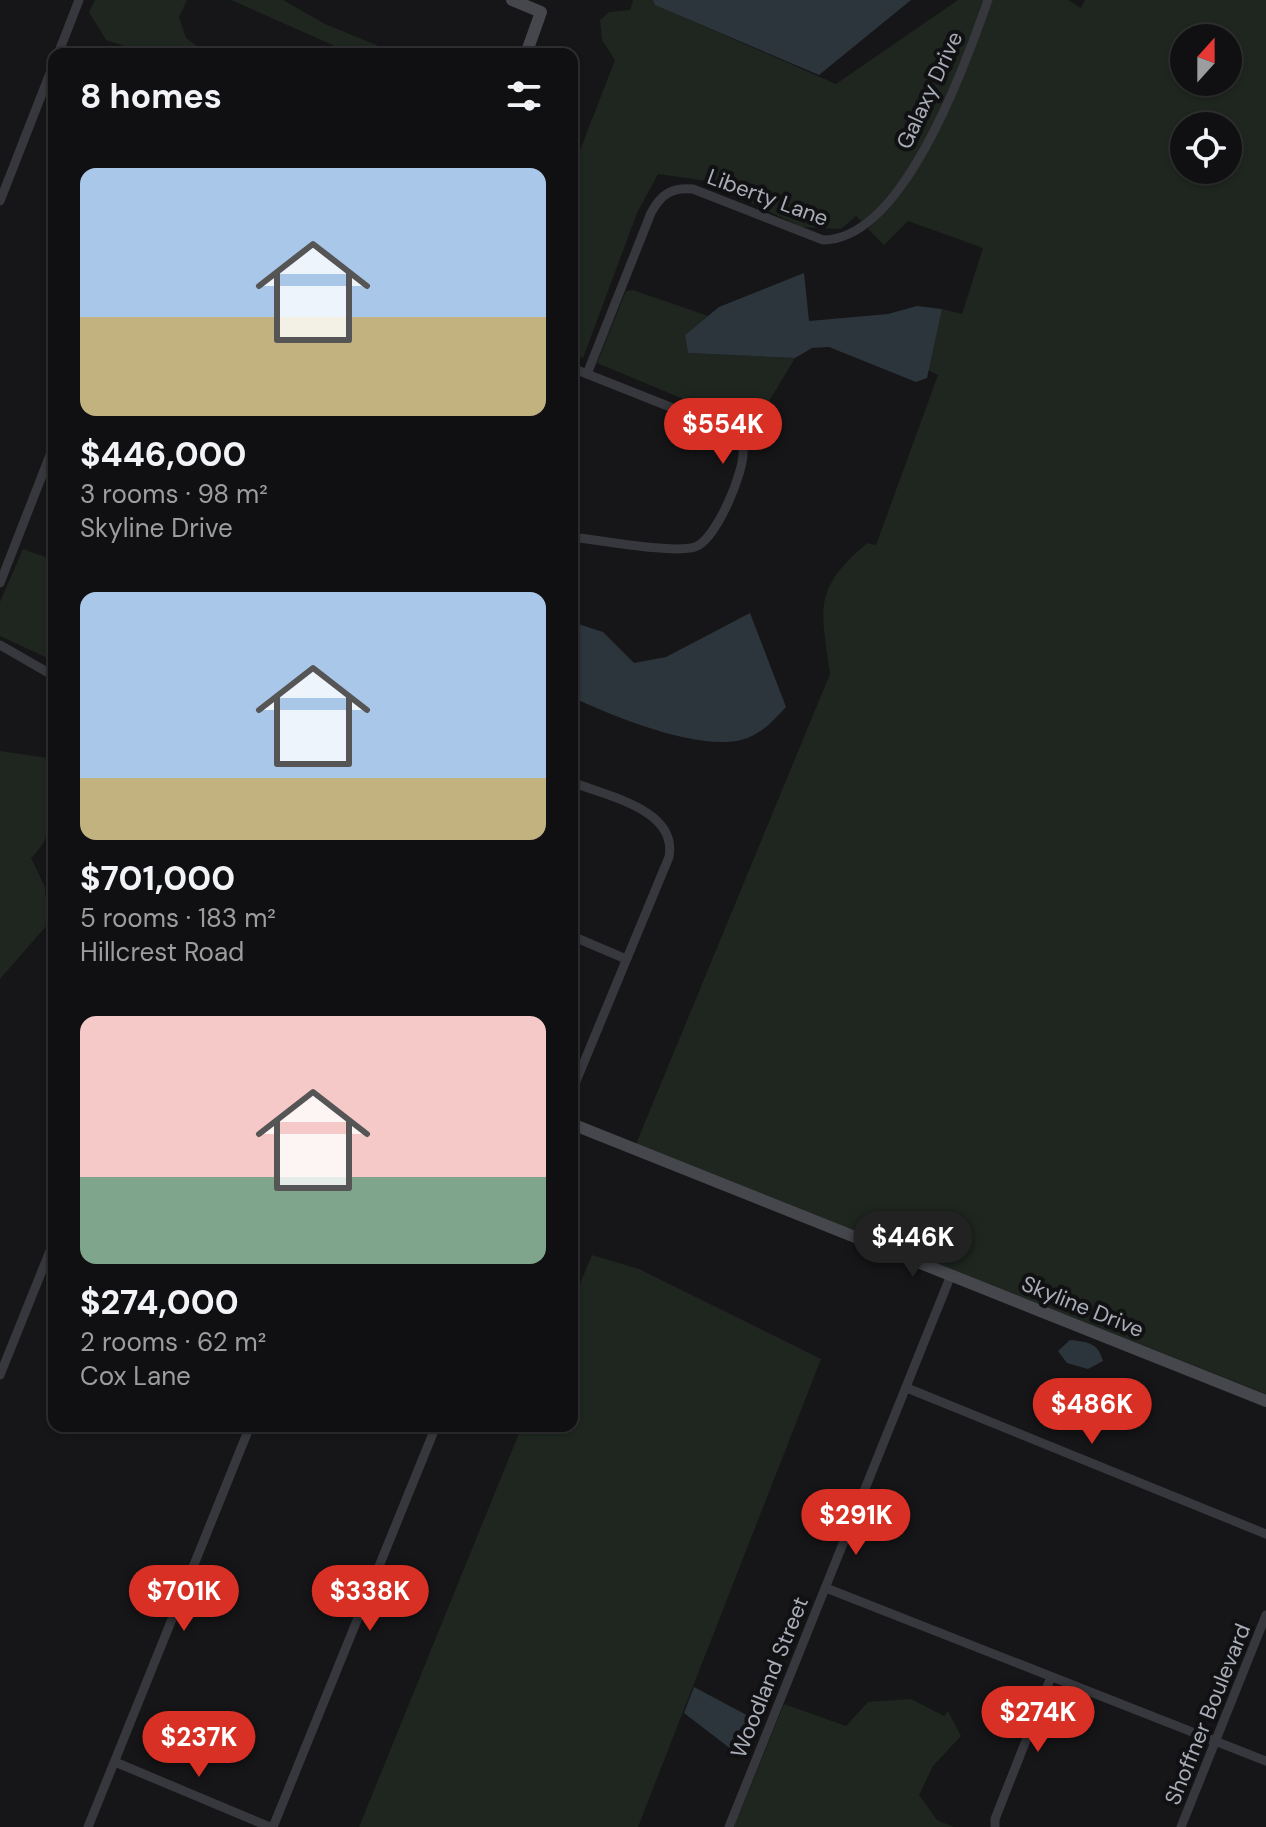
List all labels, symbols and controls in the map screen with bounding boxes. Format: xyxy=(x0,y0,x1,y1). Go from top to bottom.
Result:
north arrow xyxy=(1170,24,1242,96)
map controls xyxy=(1170,24,1242,184)
street label: Galaxy Drive xyxy=(890,27,969,154)
text: 8 homes xyxy=(80,74,222,119)
icon: filters xyxy=(502,74,546,118)
button: locate xyxy=(1170,112,1242,184)
street label: Liberty Lane xyxy=(703,162,832,233)
icon: home xyxy=(241,220,385,364)
pin: $554K xyxy=(667,398,779,466)
text: $554K xyxy=(682,407,764,441)
text: $446,000 xyxy=(80,432,246,477)
text: 3 rooms · 98 m² xyxy=(80,477,268,511)
text: Skyline Drive xyxy=(80,511,233,545)
icon: home xyxy=(241,644,385,788)
text: $701,000 xyxy=(80,856,235,901)
text: 5 rooms · 183 m² xyxy=(80,901,276,935)
text: Hillcrest Road xyxy=(80,935,244,969)
icon: home xyxy=(241,1068,385,1212)
pin: $446K xyxy=(857,1211,969,1279)
text: $446K xyxy=(872,1220,954,1254)
street label: Skyline Drive xyxy=(1017,1269,1148,1344)
text: $274,000 xyxy=(80,1280,239,1325)
text: 2 rooms · 62 m² xyxy=(80,1325,266,1359)
text: Cox Lane xyxy=(80,1359,191,1393)
pin: $486K xyxy=(1036,1378,1148,1446)
text: $486K xyxy=(1051,1387,1133,1421)
pin: $291K xyxy=(800,1489,912,1557)
text: $291K xyxy=(819,1498,893,1532)
pin: $701K xyxy=(128,1565,240,1633)
pin: $338K xyxy=(314,1565,426,1633)
text: $701K xyxy=(147,1574,221,1608)
text: $338K xyxy=(330,1574,410,1608)
street label: Woodland Street xyxy=(724,1592,815,1762)
street label: Shoffner Boulevard xyxy=(1158,1619,1257,1809)
pin: $274K xyxy=(982,1686,1094,1754)
text: $274K xyxy=(1000,1695,1076,1729)
pin: $237K xyxy=(143,1711,255,1779)
text: $237K xyxy=(160,1720,238,1754)

